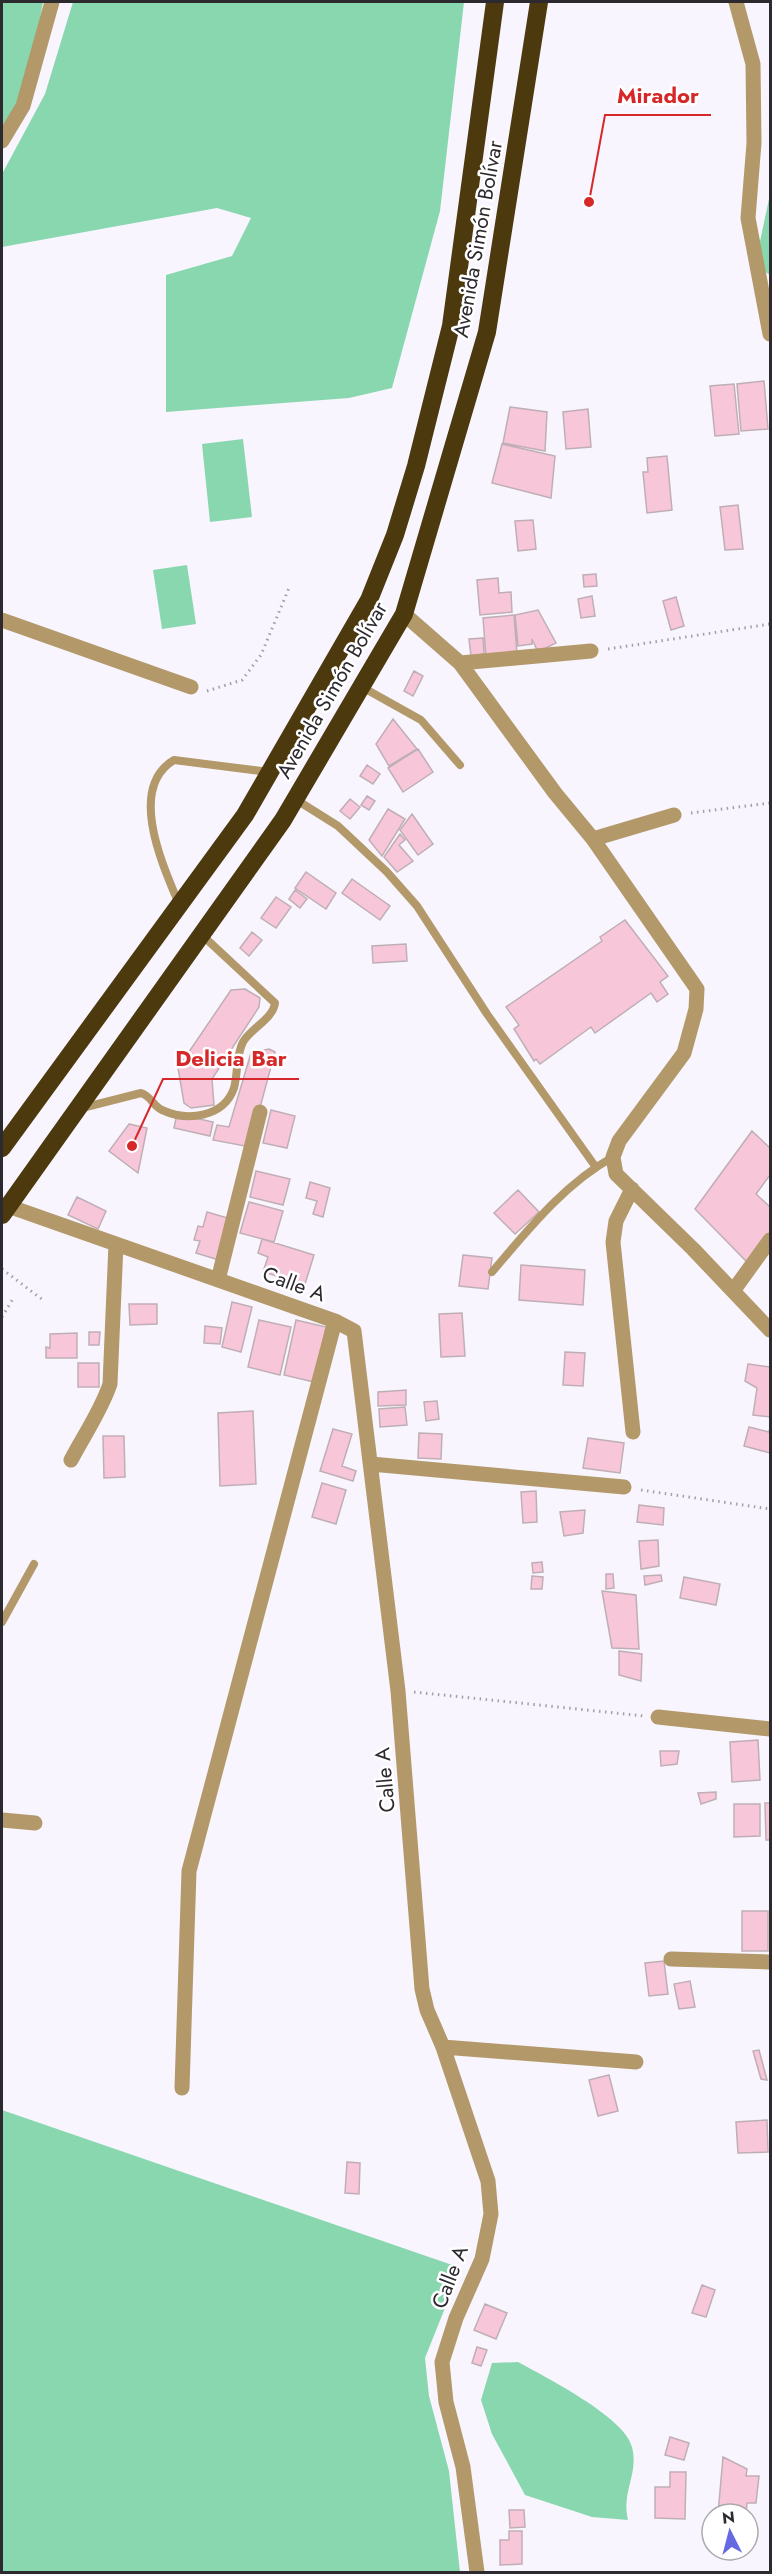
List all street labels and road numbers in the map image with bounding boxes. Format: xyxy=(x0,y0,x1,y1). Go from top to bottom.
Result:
street label: Avenida Simón Bolívar xyxy=(446,137,510,340)
street label: Avenida Simón Bolívar xyxy=(269,595,395,784)
street label: Calle A xyxy=(258,1259,330,1309)
street label: Calle A xyxy=(367,1746,403,1814)
street label: Calle A xyxy=(424,2241,476,2313)

